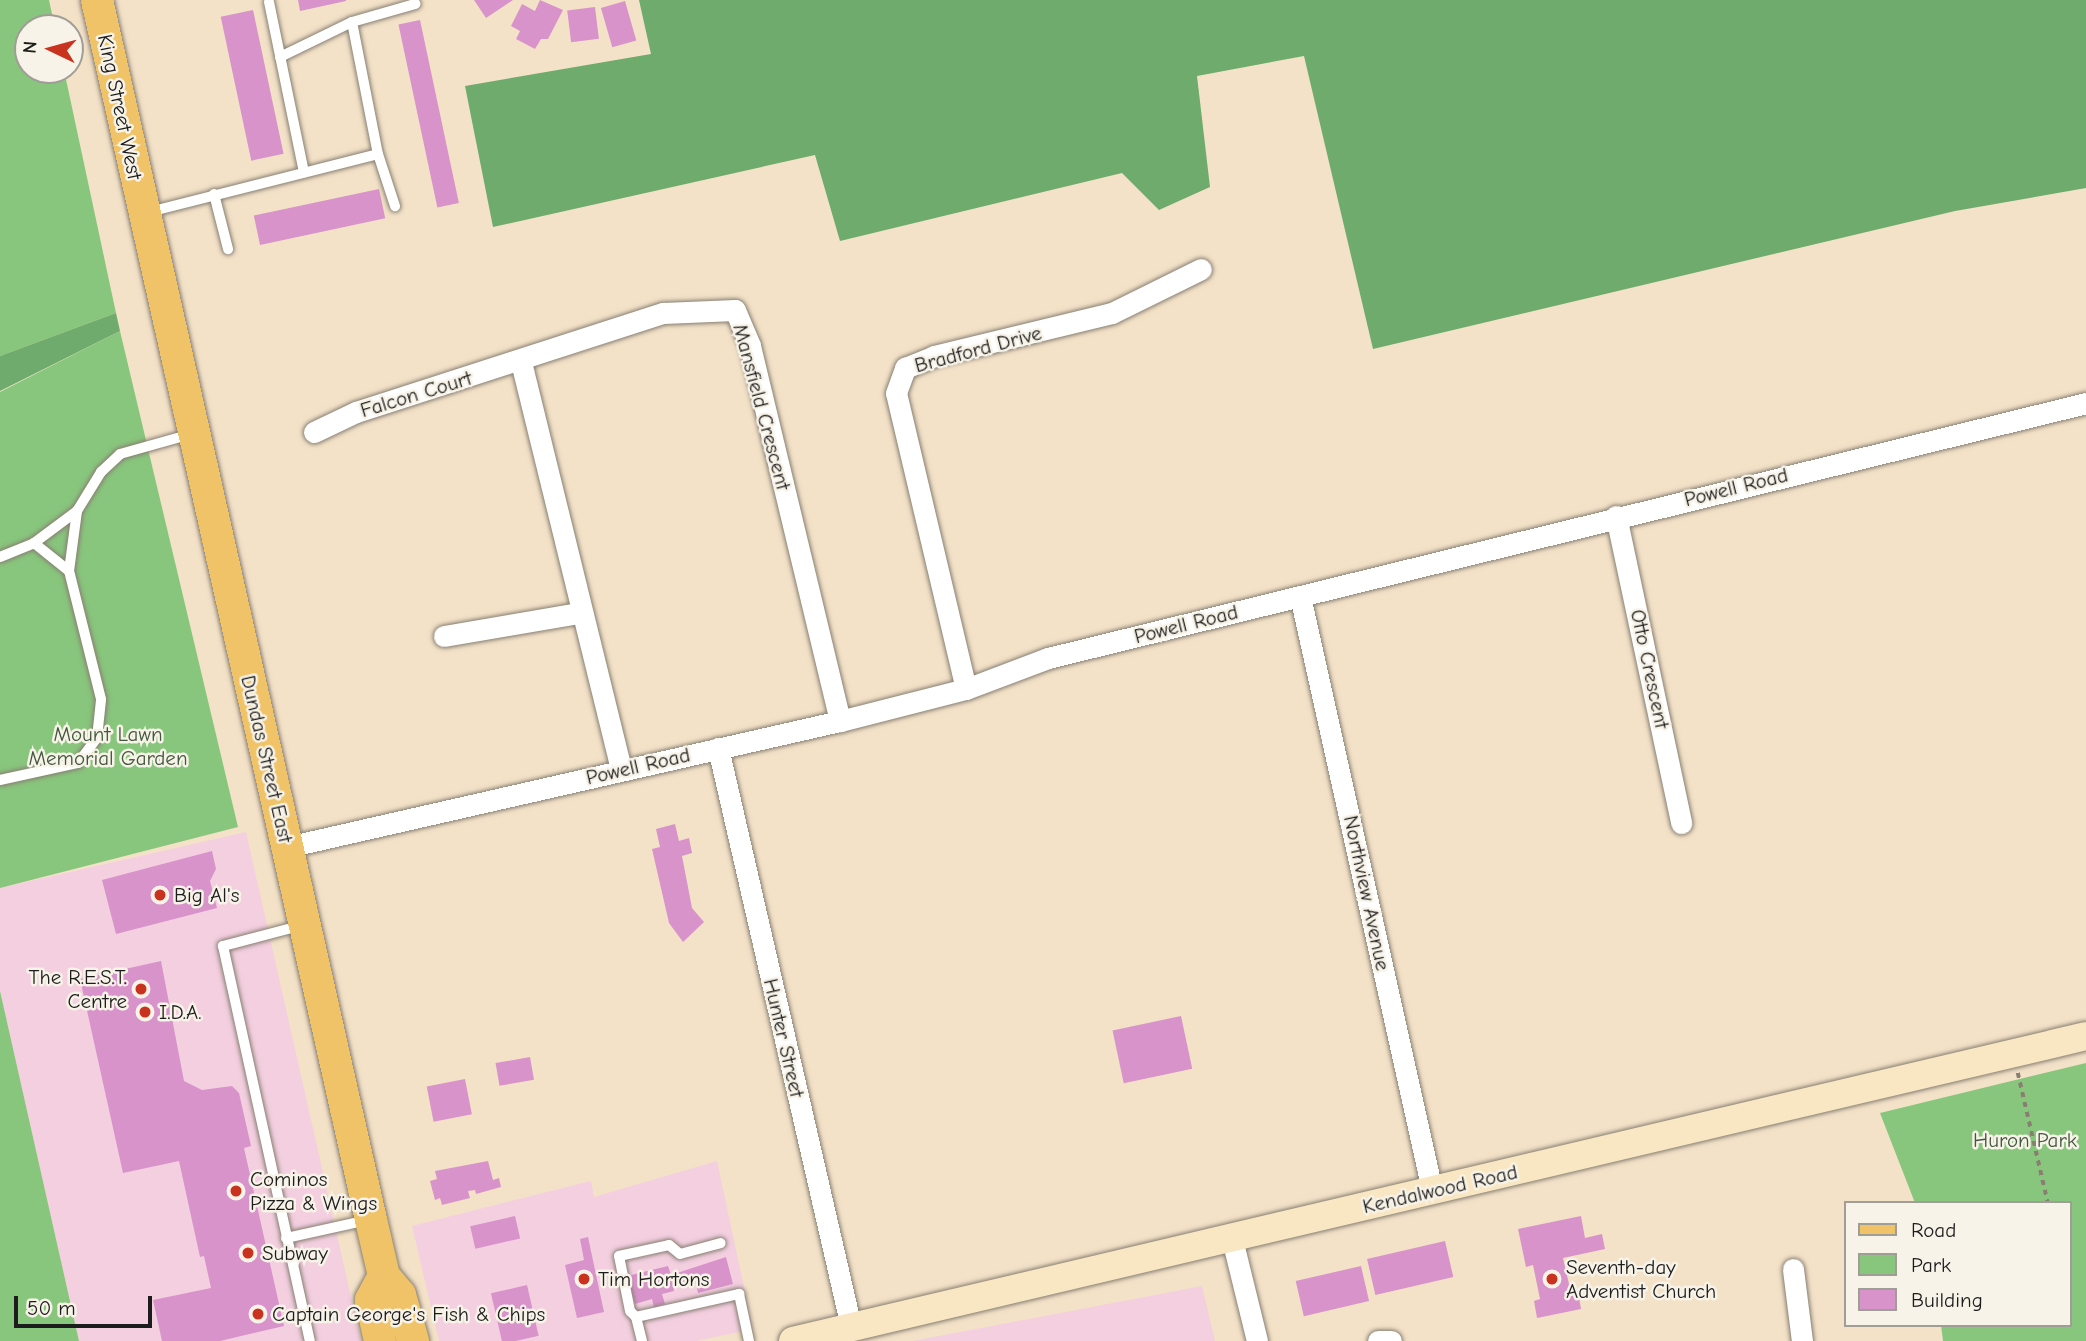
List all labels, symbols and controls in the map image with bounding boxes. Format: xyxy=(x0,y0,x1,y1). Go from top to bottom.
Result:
north arrow xyxy=(14,14,84,84)
street label: King Street West xyxy=(92,32,148,182)
text: N xyxy=(19,40,42,54)
street label: Bradford Drive xyxy=(912,320,1044,378)
street label: Mansfield Crescent xyxy=(728,321,796,493)
street label: Falcon Court xyxy=(357,365,475,423)
street label: Powell Road xyxy=(1681,462,1791,512)
street label: Powell Road xyxy=(1131,599,1241,649)
street label: Otto Crescent xyxy=(1625,607,1675,731)
street label: Dundas Street East xyxy=(235,673,299,845)
park label: Mount Lawn Memorial Garden xyxy=(29,721,187,771)
street label: Powell Road xyxy=(583,742,693,790)
street label: Northview Avenue xyxy=(1338,813,1396,973)
place label: Big Al's xyxy=(174,882,240,908)
marker: Big Al's xyxy=(152,887,168,903)
place label: The R.E.S.T. Centre xyxy=(29,964,127,1014)
street label: Hunter Street xyxy=(758,976,810,1100)
marker: The R.E.S.T. Centre xyxy=(133,981,149,997)
place label: I.D.A. xyxy=(159,999,201,1025)
marker: I.D.A. xyxy=(137,1004,153,1020)
park label: Huron Park xyxy=(1973,1127,2077,1153)
street label: Kendalwood Road xyxy=(1360,1159,1520,1219)
place label: Cominos Pizza & Wings xyxy=(250,1166,377,1216)
marker: Cominos Pizza & Wings xyxy=(228,1183,244,1199)
legend xyxy=(1844,1201,2072,1327)
text: Road xyxy=(1911,1218,1956,1242)
place label: Subway xyxy=(262,1240,328,1266)
marker: Subway xyxy=(240,1245,256,1261)
text: Park xyxy=(1911,1253,1951,1277)
place label: Seventh-day Adventist Church xyxy=(1566,1254,1716,1304)
place label: Tim Hortons xyxy=(598,1266,710,1292)
marker: Tim Hortons xyxy=(576,1271,592,1287)
marker: Seventh-day Adventist Church xyxy=(1544,1271,1560,1287)
scale bar xyxy=(18,1282,156,1326)
text: Building xyxy=(1911,1288,1983,1312)
text: 50 m xyxy=(27,1296,76,1320)
place label: Captain George's Fish & Chips xyxy=(272,1301,545,1327)
marker: Captain George's Fish & Chips xyxy=(250,1306,266,1322)

